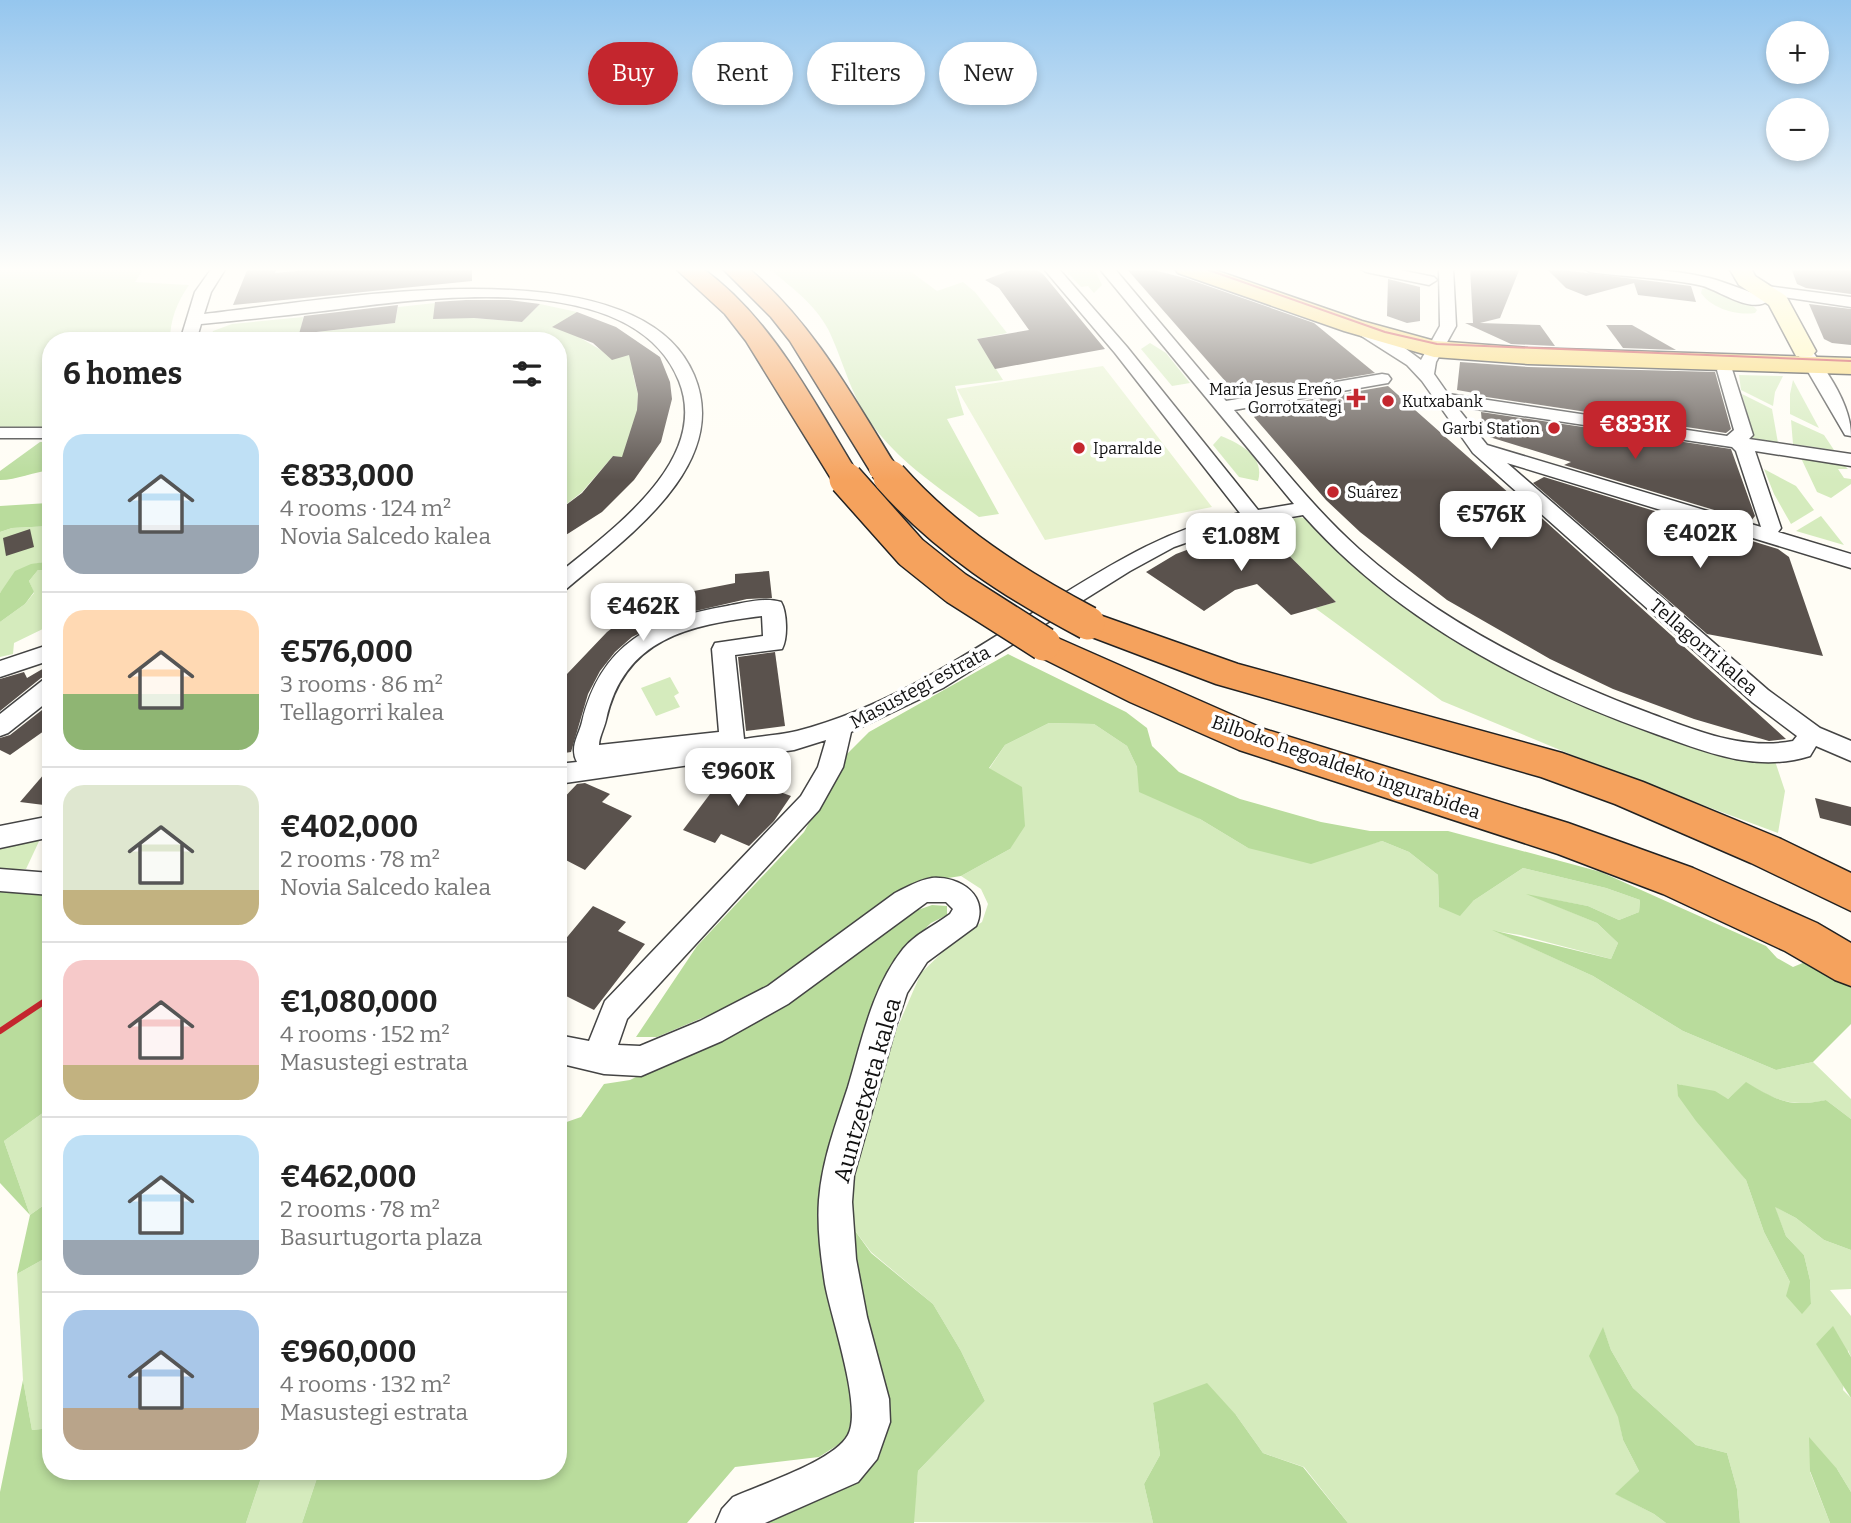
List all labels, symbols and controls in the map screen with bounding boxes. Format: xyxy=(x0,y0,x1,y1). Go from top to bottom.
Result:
map controls xyxy=(1766,21,1829,161)
button: + xyxy=(1766,21,1829,84)
chip: Buy xyxy=(588,42,678,105)
chip: Rent xyxy=(692,42,793,105)
chip: Filters xyxy=(807,42,925,105)
chip: New xyxy=(939,42,1037,105)
button: − xyxy=(1766,98,1829,161)
icon: filters xyxy=(508,355,546,393)
text: 6 homes xyxy=(63,356,182,392)
place label: María Jesus Ereño Gorrotxategi xyxy=(1209,380,1342,417)
marker: María Jesus Ereño Gorrotxategi xyxy=(1348,390,1364,406)
place label: Kutxabank xyxy=(1402,392,1483,411)
marker: Kutxabank xyxy=(1380,393,1396,409)
pin: €833K xyxy=(1586,402,1684,461)
text: €833K xyxy=(1599,410,1671,438)
place label: Garbi Station xyxy=(1442,419,1540,438)
marker: Garbi Station xyxy=(1546,420,1562,436)
place label: Iparralde xyxy=(1093,439,1162,458)
marker: Iparralde xyxy=(1071,440,1087,456)
text: €833,000 xyxy=(280,458,414,494)
icon: home xyxy=(119,462,203,546)
place label: Suárez xyxy=(1347,483,1398,502)
marker: Suárez xyxy=(1325,484,1341,500)
pin: €576K xyxy=(1442,491,1540,551)
text: 4 rooms · 124 m² xyxy=(280,494,451,522)
text: €576K xyxy=(1456,500,1526,528)
pin: €402K xyxy=(1651,510,1749,570)
pin: €1.08M xyxy=(1184,514,1298,573)
text: €402K xyxy=(1663,519,1737,547)
text: Novia Salcedo kalea xyxy=(280,522,491,550)
text: €1.08M xyxy=(1202,522,1280,550)
pin: €462K xyxy=(594,584,692,643)
text: €462K xyxy=(607,592,679,620)
street label: Tellagorri kalea xyxy=(1645,594,1763,701)
text: €576,000 xyxy=(280,634,413,670)
icon: home xyxy=(119,638,203,722)
street label: Masustegi estrata xyxy=(846,640,995,734)
text: 3 rooms · 86 m² xyxy=(280,670,443,698)
text: Tellagorri kalea xyxy=(280,698,444,726)
street label: Bilboko hegoaldeko ingurabidea xyxy=(1209,710,1484,824)
pin: €960K xyxy=(689,748,787,808)
text: €960K xyxy=(701,757,775,785)
text: €402,000 xyxy=(280,809,418,845)
icon: home xyxy=(119,813,203,897)
text: 2 rooms · 78 m² xyxy=(280,845,440,873)
text: Novia Salcedo kalea xyxy=(280,873,491,901)
text: €1,080,000 xyxy=(280,984,438,1020)
icon: home xyxy=(119,988,203,1072)
street label: Auntzetxeta kalea xyxy=(827,994,907,1186)
text: 4 rooms · 152 m² xyxy=(280,1020,450,1048)
text: Masustegi estrata xyxy=(280,1048,468,1076)
text: €462,000 xyxy=(280,1159,417,1195)
icon: home xyxy=(119,1163,203,1247)
text: 2 rooms · 78 m² xyxy=(280,1195,440,1223)
text: Basurtugorta plaza xyxy=(280,1223,482,1251)
text: €960,000 xyxy=(280,1334,417,1370)
icon: home xyxy=(119,1338,203,1422)
text: 4 rooms · 132 m² xyxy=(280,1370,451,1398)
text: Masustegi estrata xyxy=(280,1398,468,1426)

